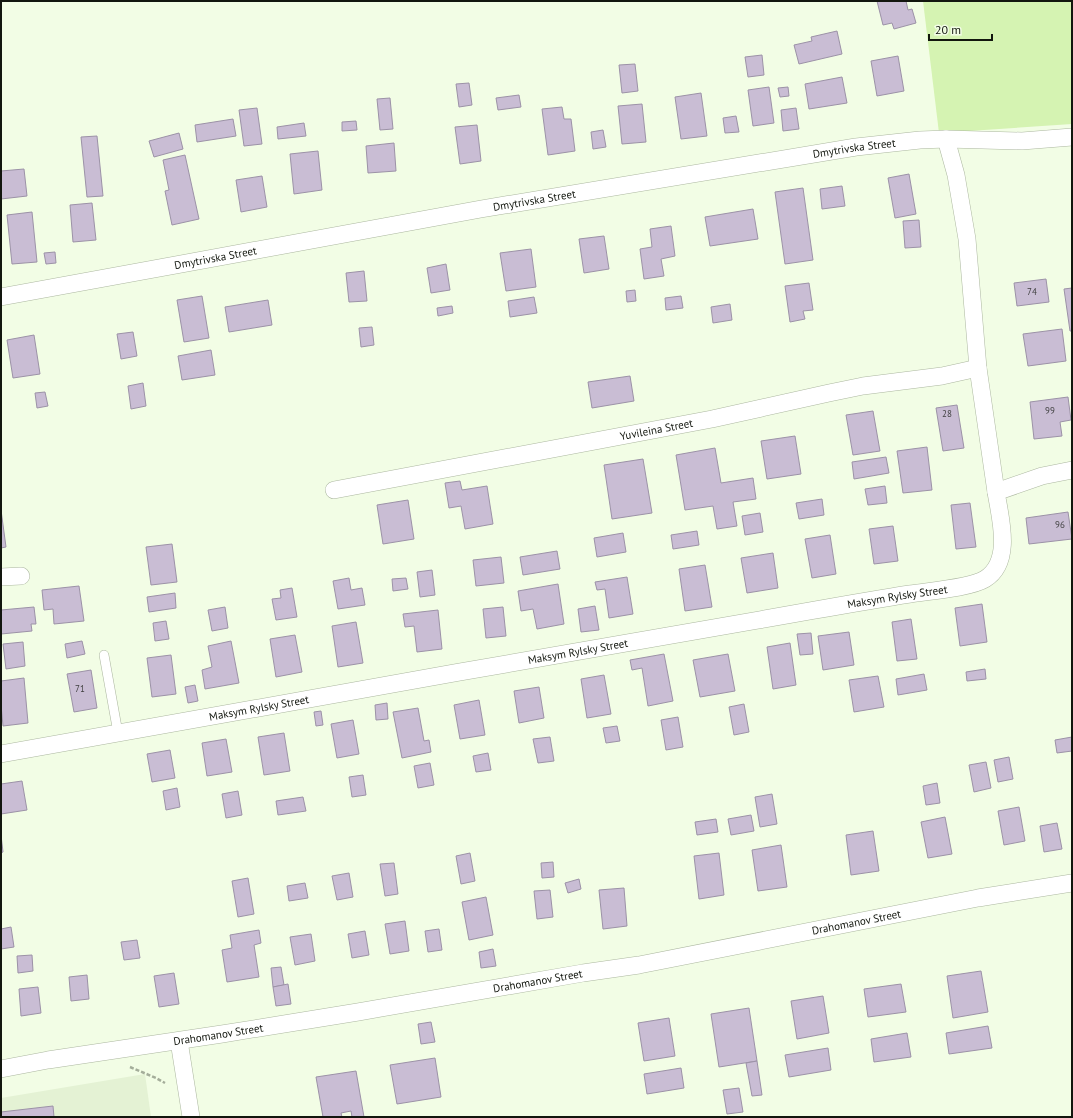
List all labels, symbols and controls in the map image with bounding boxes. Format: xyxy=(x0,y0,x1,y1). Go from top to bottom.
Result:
scale bar xyxy=(929,16,992,42)
text: 20 m xyxy=(935,22,961,37)
street label: Dmytrivska Street xyxy=(812,136,896,161)
street label: Dmytrivska Street xyxy=(492,186,577,214)
street label: Dmytrivska Street xyxy=(173,243,258,272)
house number: 74 xyxy=(1027,286,1037,297)
house number: 99 xyxy=(1045,405,1055,416)
house number: 28 xyxy=(942,408,952,419)
street label: Yuvileina Street xyxy=(619,416,694,443)
house number: 96 xyxy=(1055,519,1065,530)
street label: Maksym Rylsky Street xyxy=(846,582,949,611)
street label: Maksym Rylsky Street xyxy=(527,636,629,667)
house number: 71 xyxy=(75,683,85,694)
street label: Maksym Rylsky Street xyxy=(208,692,310,724)
street label: Drahomanov Street xyxy=(811,906,902,938)
street label: Drahomanov Street xyxy=(492,966,584,995)
street label: Drahomanov Street xyxy=(172,1020,264,1048)

